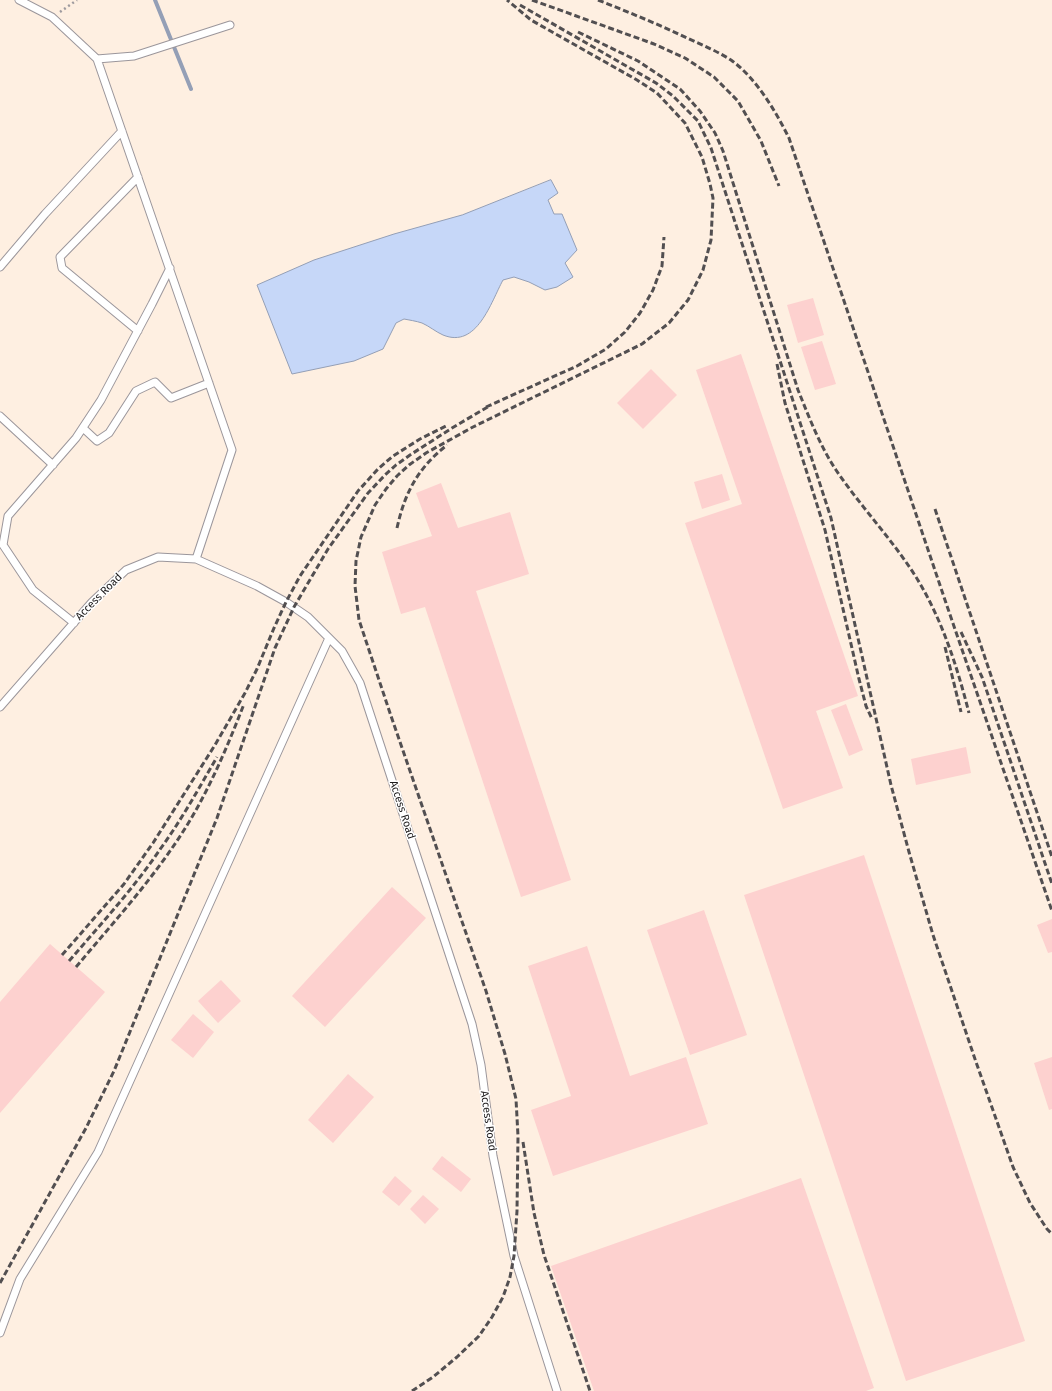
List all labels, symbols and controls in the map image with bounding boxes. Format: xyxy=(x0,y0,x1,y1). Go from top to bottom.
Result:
street label: Access Road xyxy=(73,571,125,623)
street label: Access Road xyxy=(386,779,418,841)
street label: Access Road xyxy=(477,1090,499,1152)

